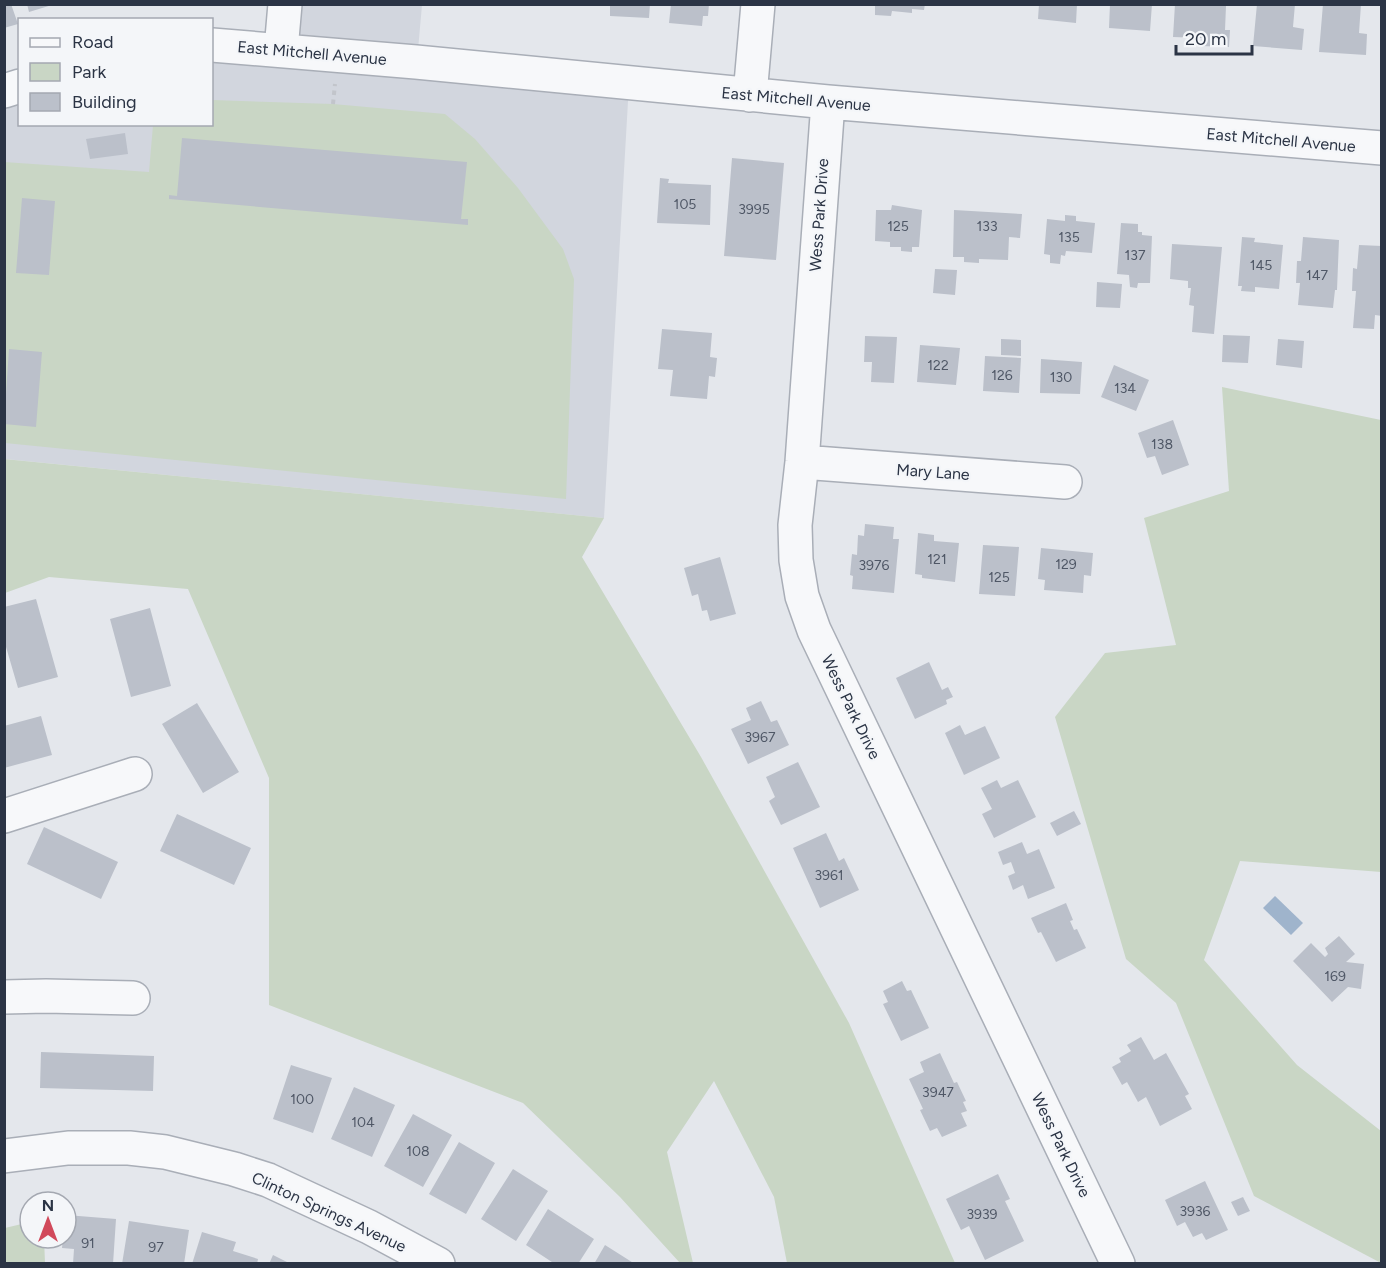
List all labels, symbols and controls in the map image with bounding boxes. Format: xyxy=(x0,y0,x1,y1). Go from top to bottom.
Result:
legend xyxy=(18,18,213,126)
scale bar xyxy=(1176,18,1252,56)
text: 20 m xyxy=(1185,28,1226,50)
text: Road xyxy=(72,31,113,53)
street label: East Mitchell Avenue xyxy=(237,37,388,69)
text: Park xyxy=(72,61,107,83)
street label: East Mitchell Avenue xyxy=(721,83,872,115)
text: Building xyxy=(72,91,137,113)
street label: East Mitchell Avenue xyxy=(1206,124,1357,156)
street label: Wess Park Drive xyxy=(806,157,832,272)
house number: 105 xyxy=(674,196,696,213)
house number: 3995 xyxy=(738,201,770,218)
house number: 125 xyxy=(887,218,909,235)
house number: 133 xyxy=(976,218,998,235)
house number: 135 xyxy=(1058,229,1080,246)
house number: 137 xyxy=(1125,247,1146,264)
house number: 145 xyxy=(1250,257,1272,274)
house number: 147 xyxy=(1306,267,1328,284)
house number: 122 xyxy=(927,357,949,374)
house number: 126 xyxy=(991,367,1013,384)
house number: 130 xyxy=(1050,369,1072,386)
house number: 134 xyxy=(1114,380,1136,397)
house number: 138 xyxy=(1151,436,1173,453)
street label: Mary Lane xyxy=(896,460,971,484)
house number: 121 xyxy=(927,551,947,568)
house number: 129 xyxy=(1055,556,1077,573)
house number: 3976 xyxy=(859,557,890,574)
house number: 125 xyxy=(988,569,1010,586)
street label: Wess Park Drive xyxy=(818,652,885,762)
house number: 3967 xyxy=(745,729,776,746)
house number: 3961 xyxy=(814,867,844,884)
house number: 169 xyxy=(1324,968,1346,985)
house number: 3947 xyxy=(922,1084,954,1101)
street label: Wess Park Drive xyxy=(1028,1090,1095,1200)
house number: 100 xyxy=(290,1091,314,1108)
house number: 104 xyxy=(351,1114,375,1131)
house number: 108 xyxy=(406,1143,430,1160)
street label: Clinton Springs Avenue xyxy=(249,1168,409,1256)
north arrow xyxy=(18,1190,78,1250)
text: N xyxy=(42,1196,54,1215)
house number: 3936 xyxy=(1179,1203,1211,1220)
house number: 3939 xyxy=(966,1206,998,1223)
house number: 91 xyxy=(81,1235,95,1252)
house number: 97 xyxy=(148,1239,164,1256)

